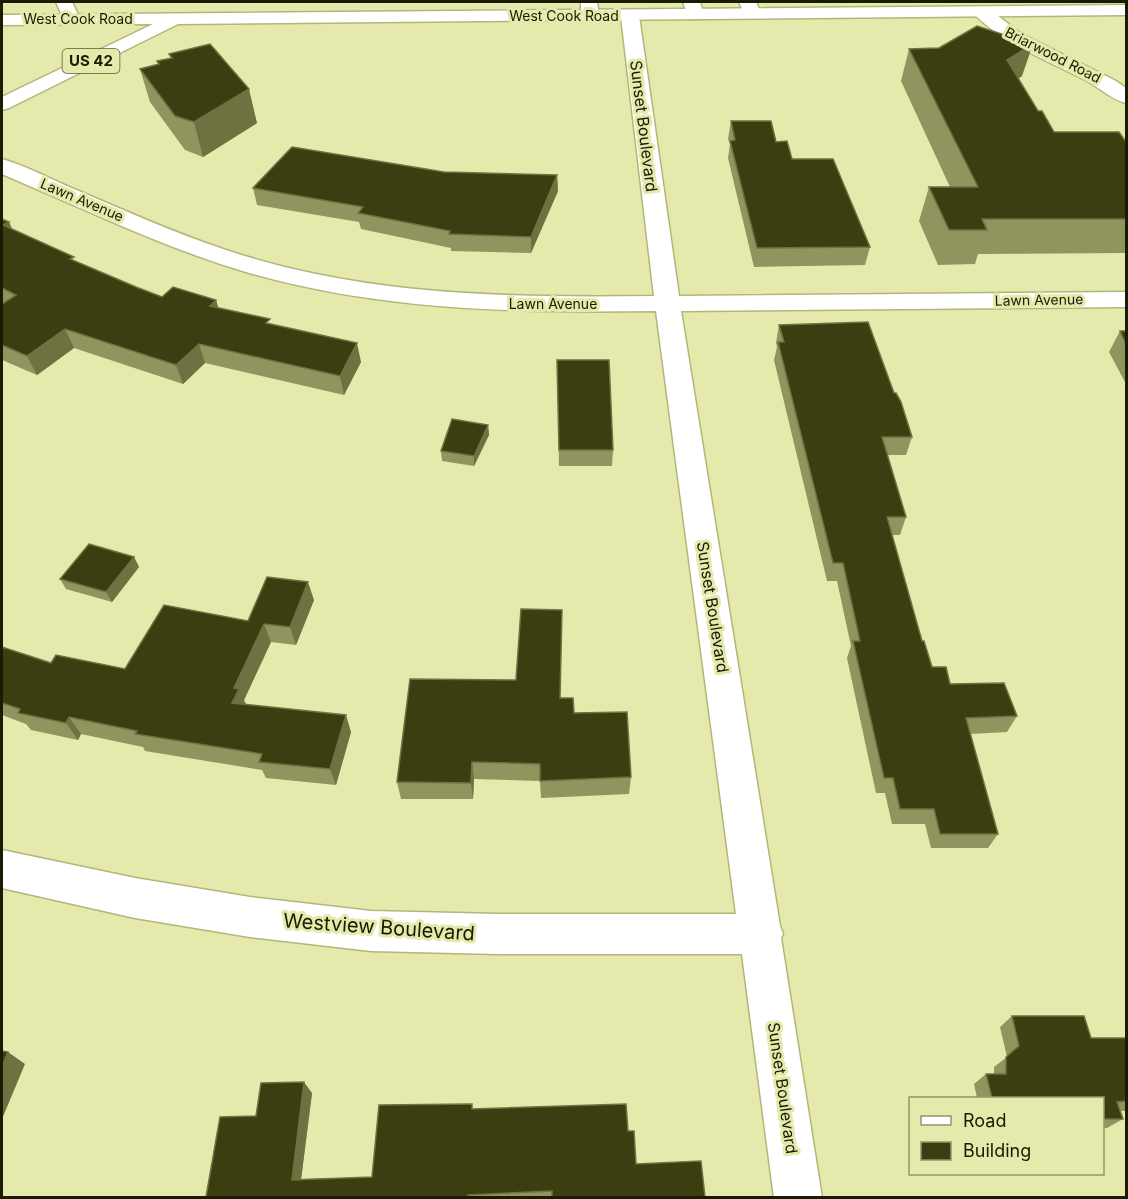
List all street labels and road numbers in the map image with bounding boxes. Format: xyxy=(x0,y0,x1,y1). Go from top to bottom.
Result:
street label: West Cook Road xyxy=(509,7,619,24)
street label: West Cook Road xyxy=(23,10,133,27)
street label: Briarwood Road xyxy=(1002,23,1104,86)
road number: US 42 xyxy=(62,49,119,73)
street label: Sunset Boulevard xyxy=(626,59,662,193)
street label: Lawn Avenue xyxy=(38,174,126,225)
street label: Lawn Avenue xyxy=(995,290,1083,309)
street label: Lawn Avenue xyxy=(509,295,597,312)
street label: Sunset Boulevard xyxy=(693,540,733,674)
street label: Westview Boulevard xyxy=(282,908,476,946)
street label: Sunset Boulevard xyxy=(764,1021,802,1155)

